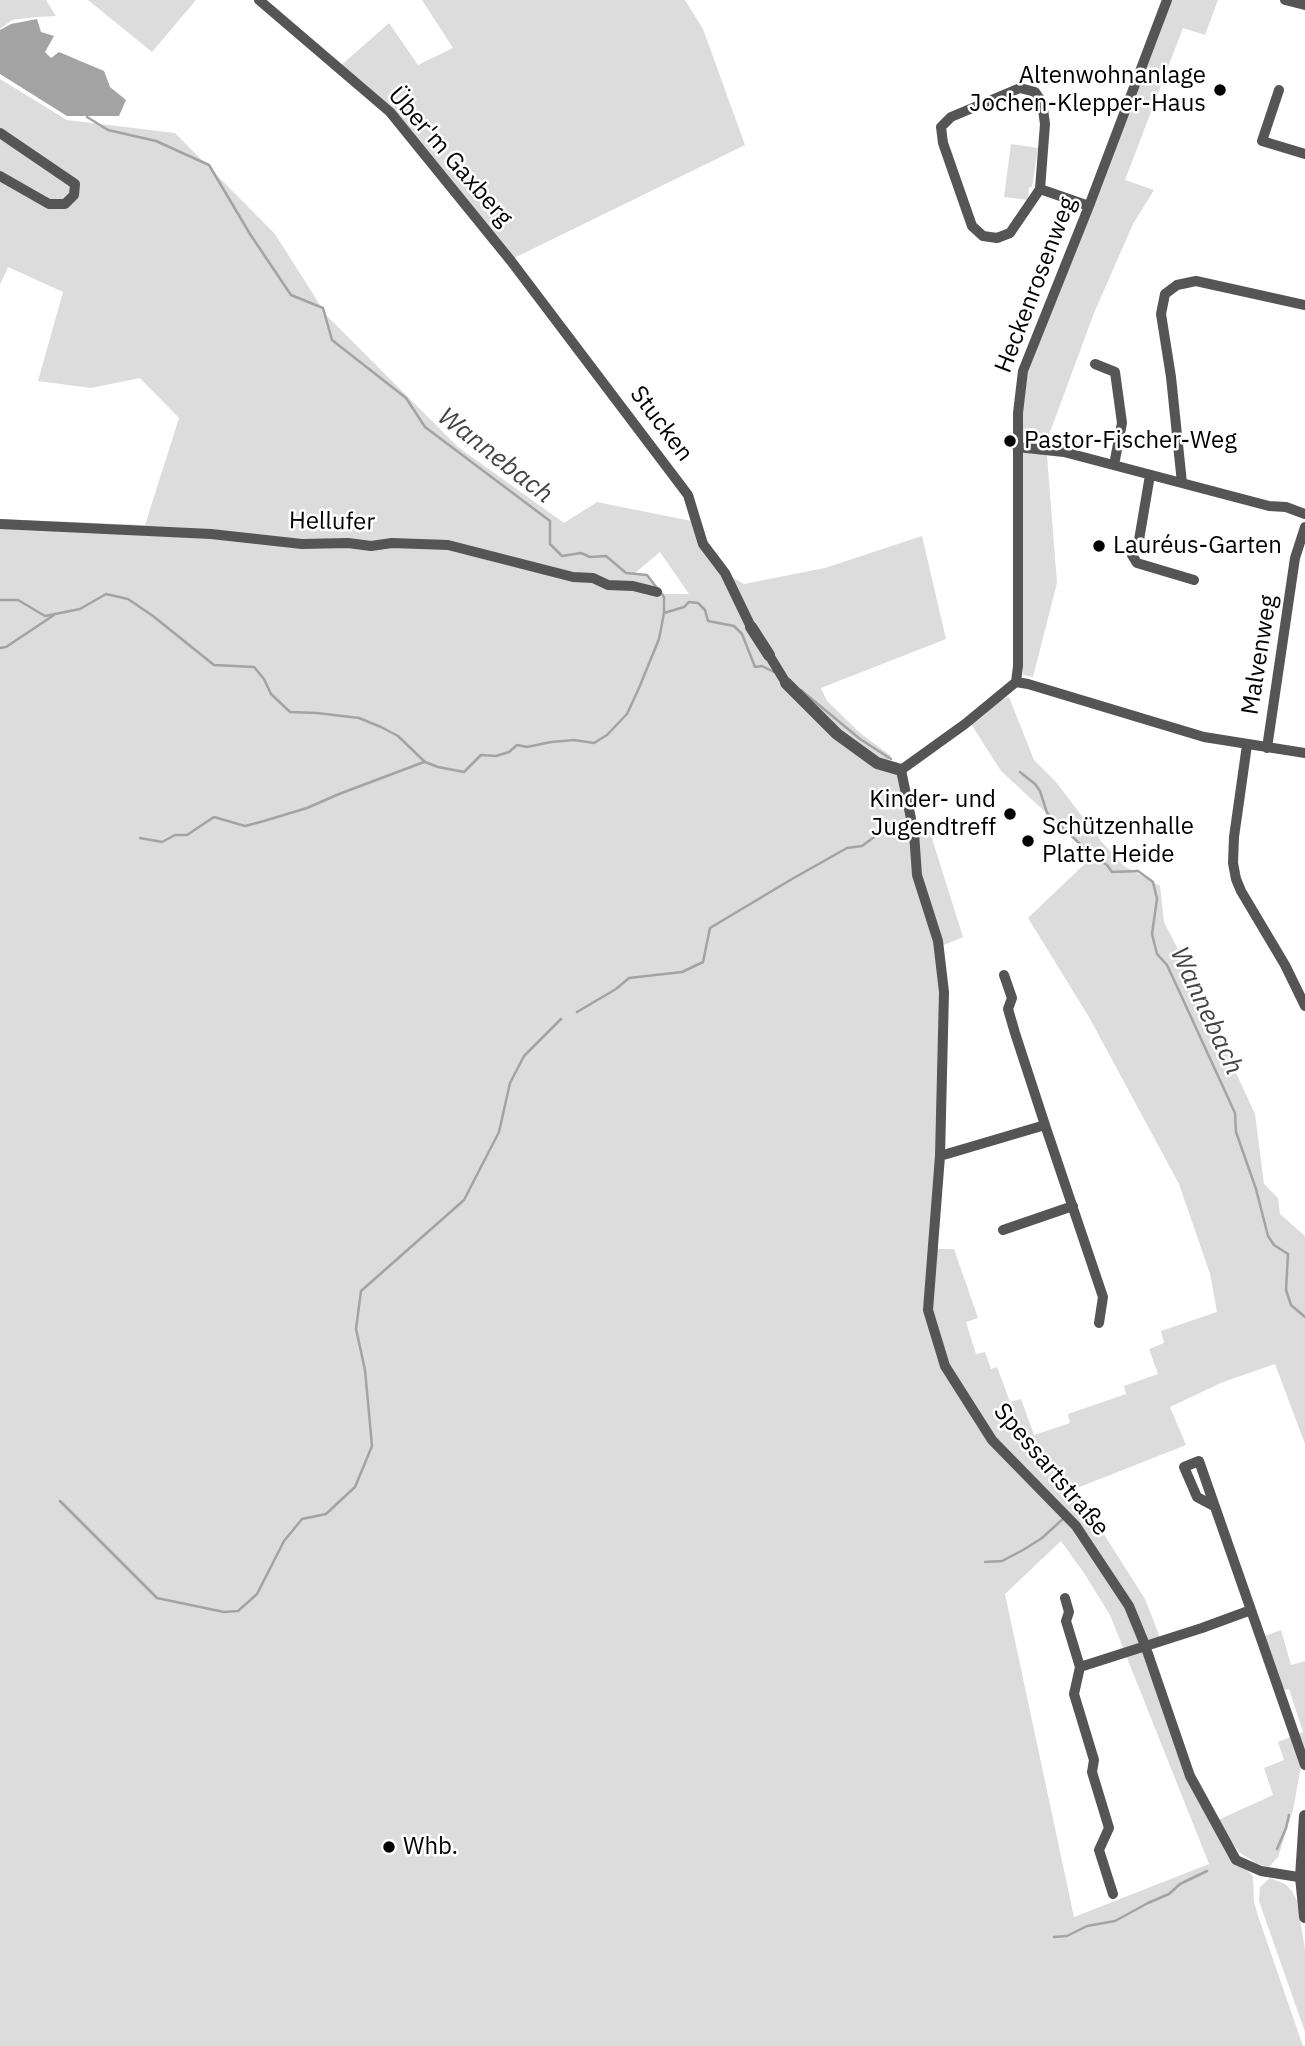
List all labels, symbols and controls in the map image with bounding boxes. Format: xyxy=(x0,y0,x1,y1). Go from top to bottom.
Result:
place label: Altenwohnanlage Jochen-Klepper-Haus xyxy=(969,62,1206,118)
street label: Über'm Gaxberg xyxy=(382,82,518,232)
marker: Altenwohnanlage Jochen-Klepper-Haus xyxy=(1212,82,1228,98)
street label: Heckenrosenweg xyxy=(989,193,1083,377)
street label: Stucken xyxy=(623,381,699,467)
water label: Wannebach xyxy=(431,401,559,511)
place label: Pastor-Fischer-Weg xyxy=(1024,427,1237,455)
marker: Pastor-Fischer-Weg xyxy=(1002,433,1018,449)
street label: Hellufer xyxy=(289,507,375,537)
place label: Lauréus-Garten xyxy=(1113,532,1282,560)
marker: Lauréus-Garten xyxy=(1091,538,1107,554)
street label: Malvenweg xyxy=(1236,593,1284,717)
place label: Kinder- und Jugendtreff xyxy=(869,786,996,842)
marker: Kinder- und Jugendtreff xyxy=(1002,806,1018,822)
place label: Schützenhalle Platte Heide xyxy=(1042,813,1194,869)
marker: Schützenhalle Platte Heide xyxy=(1020,833,1036,849)
water label: Wannebach xyxy=(1163,942,1249,1080)
street label: Spessartstraße xyxy=(987,1398,1115,1542)
place label: Whb. xyxy=(403,1833,458,1861)
marker: Whb. xyxy=(381,1839,397,1855)

